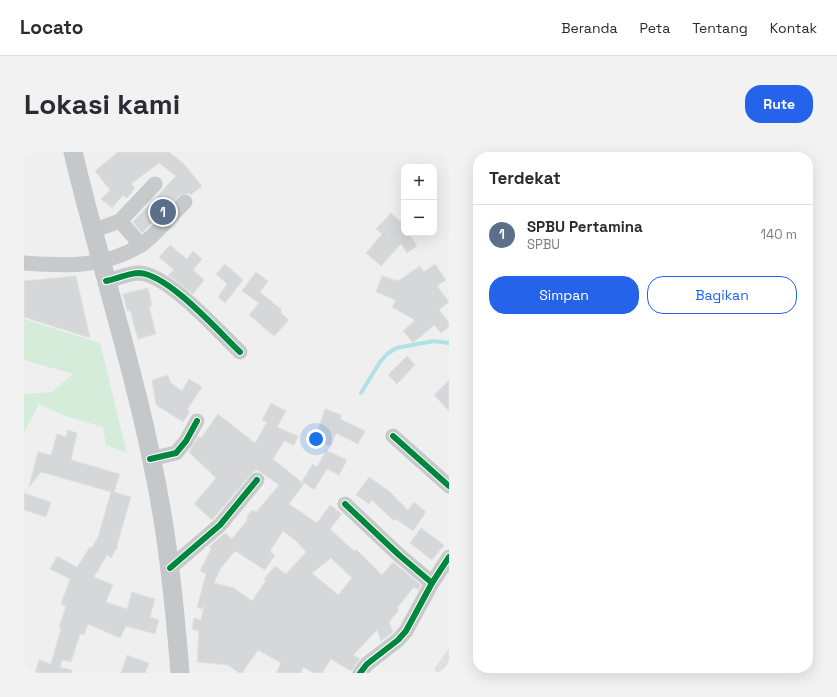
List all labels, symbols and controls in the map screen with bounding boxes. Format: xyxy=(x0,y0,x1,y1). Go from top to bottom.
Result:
text: Locato xyxy=(20,15,83,40)
text: Beranda xyxy=(561,19,618,37)
text: Peta xyxy=(640,19,670,37)
text: Tentang xyxy=(692,19,748,37)
text: Kontak xyxy=(770,19,817,37)
button: Rute xyxy=(745,85,813,123)
text: Lokasi kami xyxy=(24,86,180,122)
map controls xyxy=(401,164,437,236)
button: + xyxy=(401,164,437,200)
text: Terdekat xyxy=(489,167,561,189)
pin: 1 xyxy=(150,197,176,227)
button: − xyxy=(401,200,437,236)
text: SPBU Pertamina xyxy=(527,217,643,236)
text: 1 xyxy=(499,226,505,243)
text: 140 m xyxy=(761,226,797,243)
text: SPBU xyxy=(527,236,560,253)
button: Simpan xyxy=(489,276,639,314)
button: Bagikan xyxy=(647,276,797,314)
your location xyxy=(306,429,326,449)

